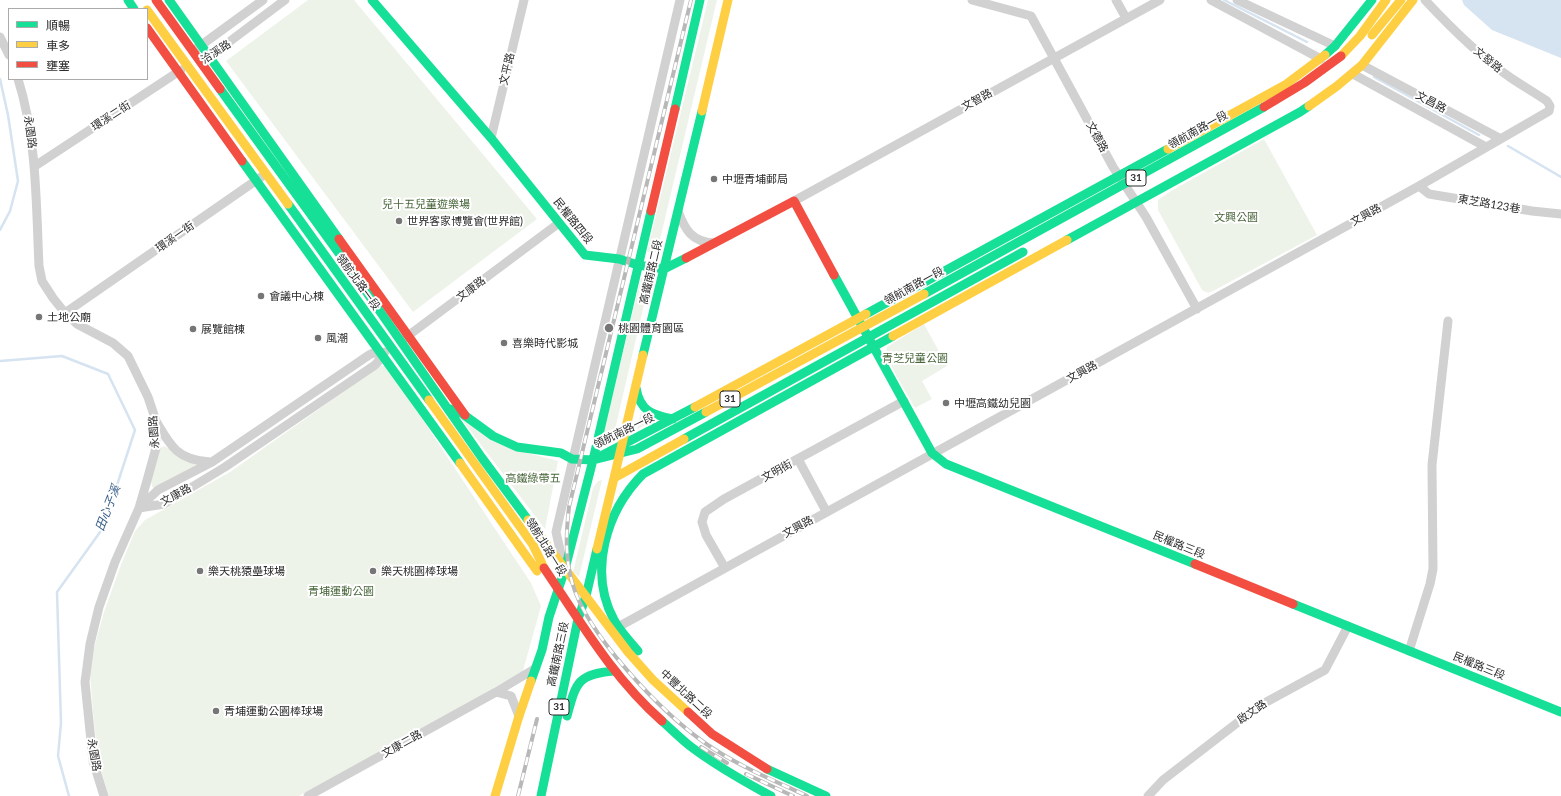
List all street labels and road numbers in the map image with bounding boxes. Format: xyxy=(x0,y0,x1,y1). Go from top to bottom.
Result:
street label: 洽溪路 xyxy=(199,37,233,67)
street label: 文發路 xyxy=(1471,44,1505,76)
street label: 文平路 xyxy=(497,51,517,87)
street label: 文智路 xyxy=(959,86,995,114)
street label: 文昌路 xyxy=(1413,88,1449,116)
street label: 環溪二街 xyxy=(89,98,133,134)
street label: 領航南路一段 xyxy=(1166,108,1230,152)
street label: 永園路 xyxy=(21,115,39,149)
street label: 文德路 xyxy=(1083,119,1111,155)
road number: 31 xyxy=(1126,170,1146,186)
street label: 東芝路123巷 xyxy=(1457,192,1521,216)
street label: 民權路四段 xyxy=(551,195,595,247)
street label: 文興路 xyxy=(1348,201,1384,229)
street label: 環溪一街 xyxy=(153,219,197,255)
street label: 高鐵南路二段 xyxy=(637,238,665,306)
street label: 領航北路一段 xyxy=(333,251,383,313)
street label: 領航南路一段 xyxy=(882,264,946,308)
street label: 文康路 xyxy=(454,274,488,304)
street label: 文興路 xyxy=(1064,358,1100,386)
road number: 31 xyxy=(720,391,740,407)
street label: 領航南路一段 xyxy=(591,411,657,451)
street label: 永園路 xyxy=(146,415,162,449)
street label: 文明街 xyxy=(759,457,795,485)
street label: 文康路 xyxy=(158,481,194,509)
street label: 文興路 xyxy=(780,513,816,541)
street label: 領航北路一段 xyxy=(523,516,569,578)
street label: 民權路三段 xyxy=(1151,529,1207,561)
street label: 高鐵南路三段 xyxy=(545,620,571,688)
street label: 民權路三段 xyxy=(1451,650,1507,682)
street label: 中豐北路二段 xyxy=(657,667,715,721)
street label: 啟文路 xyxy=(1235,697,1269,727)
road number: 31 xyxy=(549,699,569,715)
street label: 文康二路 xyxy=(380,728,424,760)
street label: 永園路 xyxy=(85,738,103,772)

